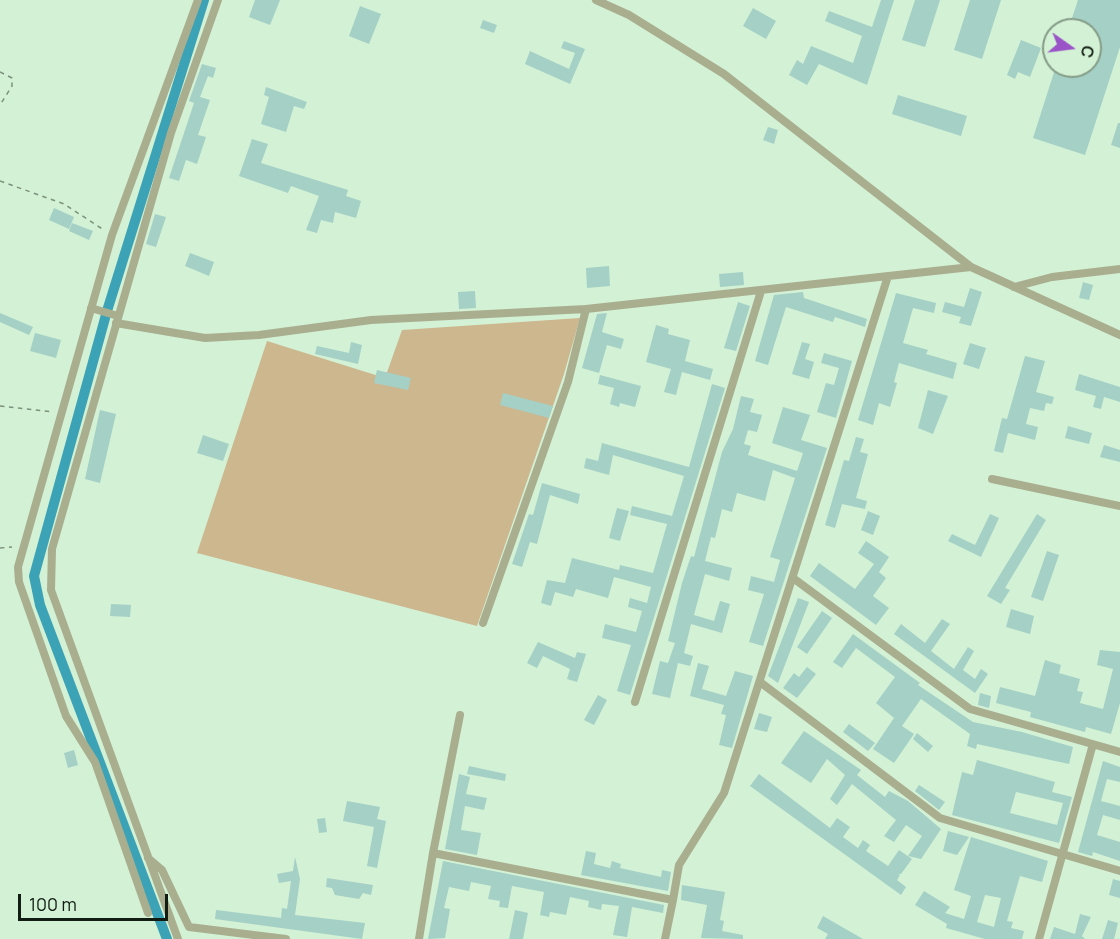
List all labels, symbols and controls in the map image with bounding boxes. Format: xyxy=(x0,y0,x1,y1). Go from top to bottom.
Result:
north arrow xyxy=(1042,18,1102,78)
text: С xyxy=(1075,43,1100,60)
scale bar xyxy=(21,882,171,920)
text: 100 m xyxy=(29,892,77,916)

